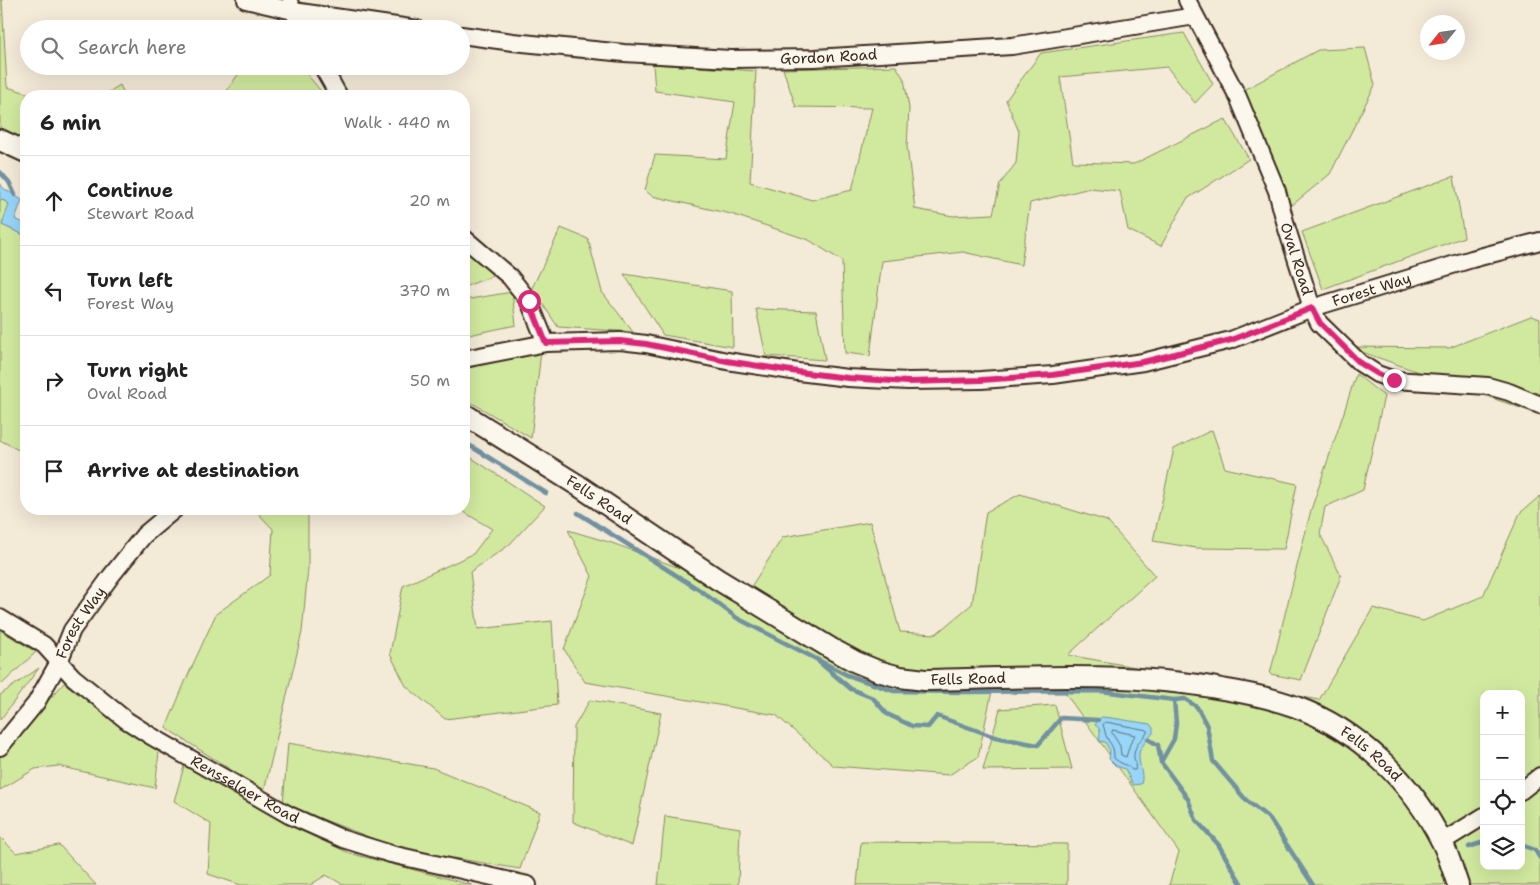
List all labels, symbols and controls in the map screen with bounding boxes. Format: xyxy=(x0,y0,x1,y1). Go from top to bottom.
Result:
north arrow xyxy=(1420,15,1465,60)
search box xyxy=(20,20,470,75)
icon: search xyxy=(38,34,66,62)
text: Search here xyxy=(78,35,187,60)
street label: Gordon Road xyxy=(780,44,878,68)
text: 6 min xyxy=(40,109,101,137)
text: Walk · 440 m xyxy=(344,112,450,133)
text: Continue xyxy=(87,178,173,203)
icon: ahead xyxy=(40,187,68,215)
text: 20 m xyxy=(409,190,450,211)
text: Stewart Road xyxy=(87,203,194,224)
street label: Oval Road xyxy=(1276,220,1317,298)
text: Turn left xyxy=(87,268,173,293)
street label: Forest Way xyxy=(1330,268,1414,311)
icon: left xyxy=(40,277,68,305)
text: 370 m xyxy=(399,280,450,301)
route start xyxy=(518,290,541,313)
text: Forest Way xyxy=(87,293,174,314)
text: Turn right xyxy=(87,358,188,383)
icon: right xyxy=(40,367,68,395)
route end xyxy=(1383,369,1406,392)
text: 50 m xyxy=(410,370,450,391)
text: Oval Road xyxy=(87,383,167,404)
icon: arrive xyxy=(40,457,68,485)
text: Arrive at destination xyxy=(87,458,299,483)
street label: Fells Road xyxy=(562,470,636,529)
street label: Forest Way xyxy=(51,582,110,662)
street label: Fells Road xyxy=(930,668,1007,690)
map controls xyxy=(1480,690,1525,870)
button: + xyxy=(1480,690,1525,735)
street label: Fells Road xyxy=(1337,722,1407,786)
button: − xyxy=(1480,735,1525,780)
street label: Rensselaer Road xyxy=(187,751,303,828)
button: locate xyxy=(1480,780,1525,825)
button: layers xyxy=(1480,825,1525,870)

